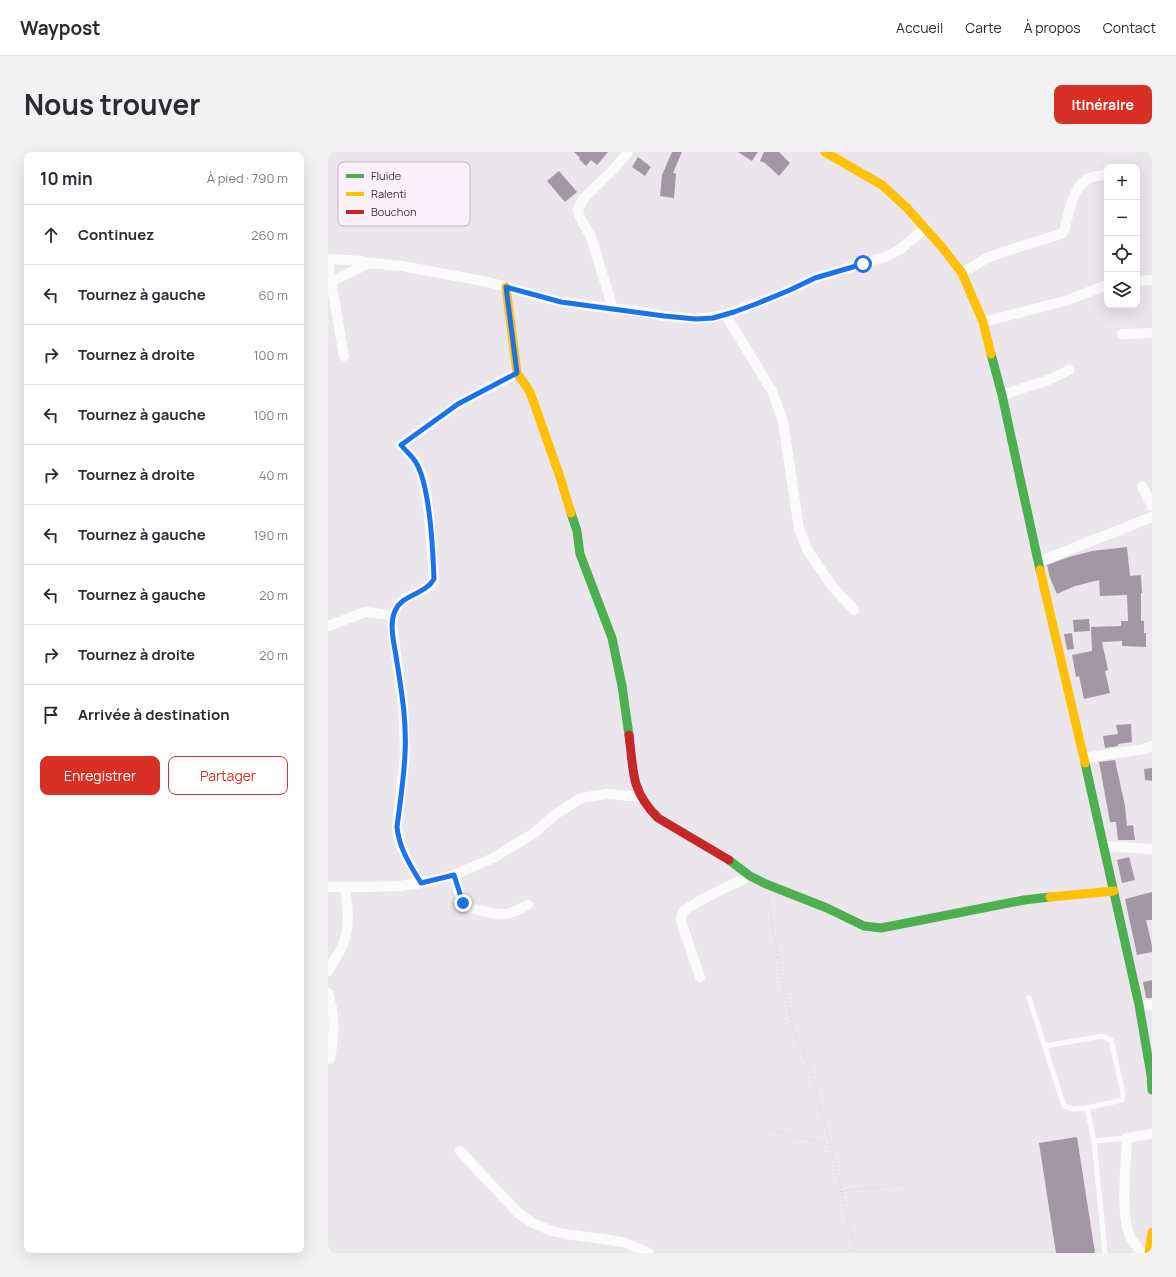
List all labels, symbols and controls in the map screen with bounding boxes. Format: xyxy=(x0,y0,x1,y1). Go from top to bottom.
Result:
text: Waypost xyxy=(20,15,100,41)
text: Accueil xyxy=(896,18,943,37)
text: Carte xyxy=(965,18,1002,37)
text: À propos xyxy=(1024,18,1081,37)
text: Contact xyxy=(1103,18,1156,37)
text: Nous trouver xyxy=(24,85,200,123)
button: Itinéraire xyxy=(1054,85,1152,124)
legend xyxy=(338,162,470,226)
map controls xyxy=(1104,164,1140,308)
button: + xyxy=(1104,164,1140,200)
text: 10 min xyxy=(40,167,93,190)
text: Fluide xyxy=(371,168,402,183)
text: À pied · 790 m xyxy=(207,169,288,187)
text: Ralenti xyxy=(371,186,406,201)
button: − xyxy=(1104,200,1140,236)
text: Bouchon xyxy=(371,204,416,219)
icon: ahead xyxy=(40,224,62,246)
text: Continuez xyxy=(78,224,154,245)
text: 260 m xyxy=(251,226,288,244)
button: locate xyxy=(1104,236,1140,272)
route start xyxy=(854,255,872,273)
button: layers xyxy=(1104,272,1140,308)
icon: left xyxy=(40,284,62,306)
text: Tournez à gauche xyxy=(78,284,206,305)
text: 60 m xyxy=(258,286,288,304)
icon: right xyxy=(40,344,62,366)
text: Tournez à droite xyxy=(78,344,195,365)
text: 100 m xyxy=(253,346,288,364)
icon: left xyxy=(40,404,62,426)
text: Tournez à gauche xyxy=(78,404,206,425)
text: 100 m xyxy=(253,406,288,424)
icon: right xyxy=(40,464,62,486)
text: Tournez à droite xyxy=(78,464,195,485)
text: 40 m xyxy=(259,466,288,484)
icon: left xyxy=(40,524,62,546)
text: Tournez à gauche xyxy=(78,524,206,545)
text: 190 m xyxy=(253,526,288,544)
icon: left xyxy=(40,584,62,606)
text: Tournez à gauche xyxy=(78,584,206,605)
text: 20 m xyxy=(259,586,288,604)
icon: right xyxy=(40,644,62,666)
text: Tournez à droite xyxy=(78,644,195,665)
text: 20 m xyxy=(259,646,288,664)
icon: arrive xyxy=(40,704,62,726)
text: Arrivée à destination xyxy=(78,704,230,725)
button: Enregistrer xyxy=(40,756,160,795)
button: Partager xyxy=(168,756,288,795)
route end xyxy=(454,894,472,912)

